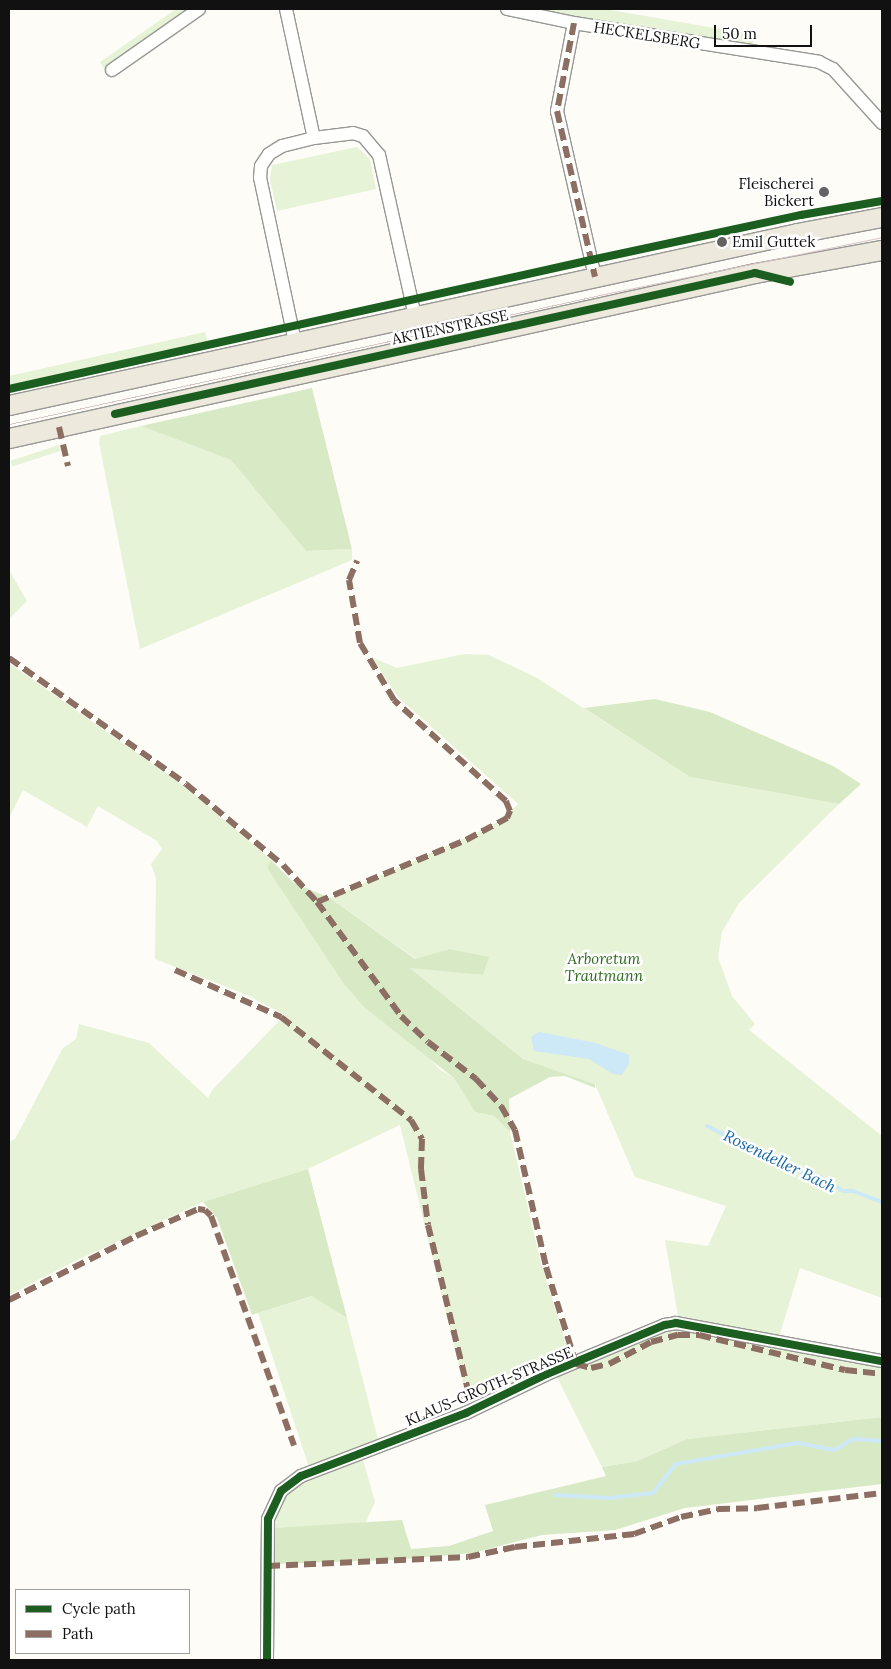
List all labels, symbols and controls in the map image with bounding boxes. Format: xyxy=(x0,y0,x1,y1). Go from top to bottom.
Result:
scale bar xyxy=(716,15,814,47)
street label: HECKELSBERG xyxy=(592,18,702,52)
text: 50 m xyxy=(722,24,757,43)
place label: Fleischerei Bickert xyxy=(739,174,814,209)
marker: Fleischerei Bickert xyxy=(818,186,830,198)
place label: Emil Guttek xyxy=(732,233,815,251)
marker: Emil Guttek xyxy=(716,236,728,248)
street label: AKTIENSTRASSE xyxy=(390,306,510,348)
park label: Arboretum Trautmann xyxy=(565,949,643,984)
water label: Rosendeller Bach xyxy=(721,1125,839,1197)
street label: KLAUS-GROTH-STRASSE xyxy=(403,1343,575,1429)
legend xyxy=(15,1589,190,1654)
text: Cycle path xyxy=(62,1599,136,1618)
text: Path xyxy=(62,1624,93,1643)

